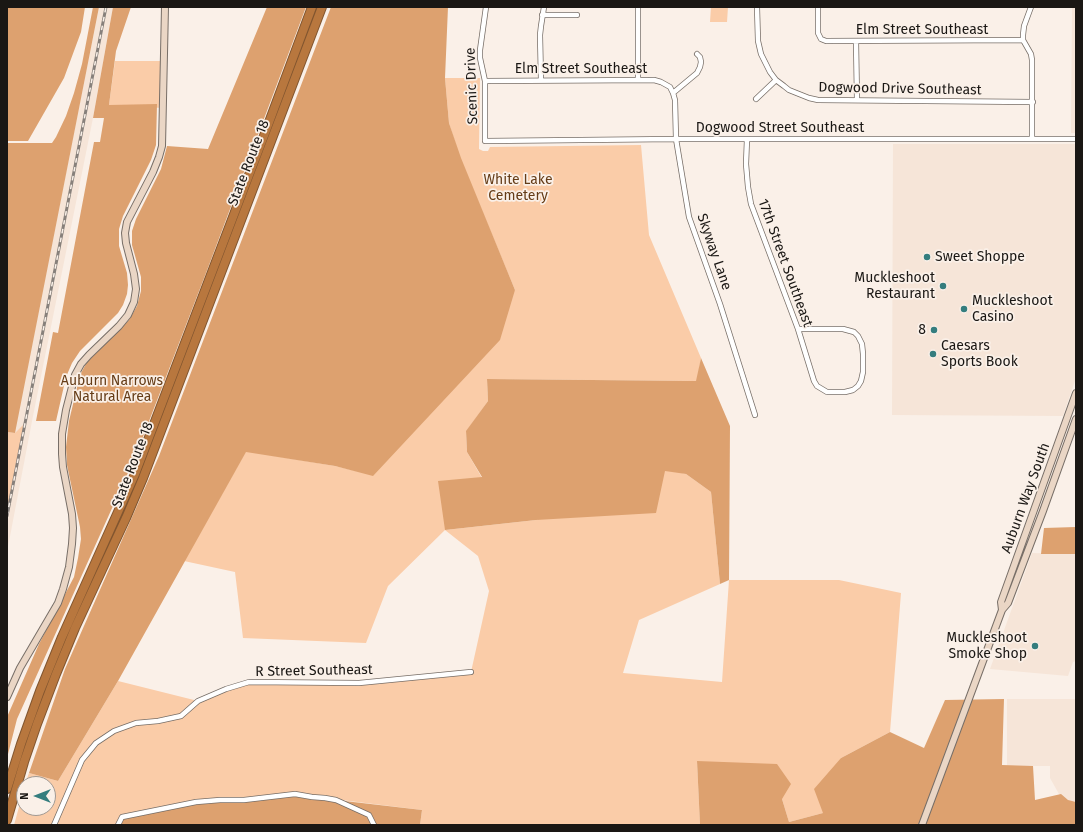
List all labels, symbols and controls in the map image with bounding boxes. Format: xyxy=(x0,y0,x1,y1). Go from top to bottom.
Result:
street label: Elm Street Southeast xyxy=(856,22,988,38)
street label: Scenic Drive xyxy=(462,47,482,125)
street label: Elm Street Southeast xyxy=(515,61,647,77)
street label: Dogwood Drive Southeast xyxy=(818,79,982,99)
street label: State Route 18 xyxy=(225,118,273,208)
street label: Dogwood Street Southeast xyxy=(696,120,864,136)
park label: White Lake Cemetery xyxy=(483,172,553,204)
street label: 17th Street Southeast xyxy=(754,197,816,329)
street label: Skyway Lane xyxy=(693,212,735,292)
place label: Sweet Shoppe xyxy=(935,249,1025,265)
marker: Sweet Shoppe xyxy=(922,252,932,262)
place label: Muckleshoot Restaurant xyxy=(854,270,935,302)
marker: Muckleshoot Restaurant xyxy=(938,281,948,291)
place label: Muckleshoot Casino xyxy=(972,293,1053,326)
marker: Muckleshoot Casino xyxy=(959,304,969,314)
place label: 8 xyxy=(918,322,926,338)
marker: 8 xyxy=(929,325,939,335)
place label: Caesars Sports Book xyxy=(941,338,1018,370)
marker: Caesars Sports Book xyxy=(928,349,938,359)
park label: Auburn Narrows Natural Area xyxy=(61,373,163,406)
street label: State Route 18 xyxy=(109,420,157,510)
street label: Auburn Way South xyxy=(998,440,1054,556)
place label: Muckleshoot Smoke Shop xyxy=(946,630,1027,662)
marker: Muckleshoot Smoke Shop xyxy=(1030,641,1040,651)
street label: R Street Southeast xyxy=(255,662,373,680)
north arrow xyxy=(16,776,56,816)
text: N xyxy=(18,792,31,800)

